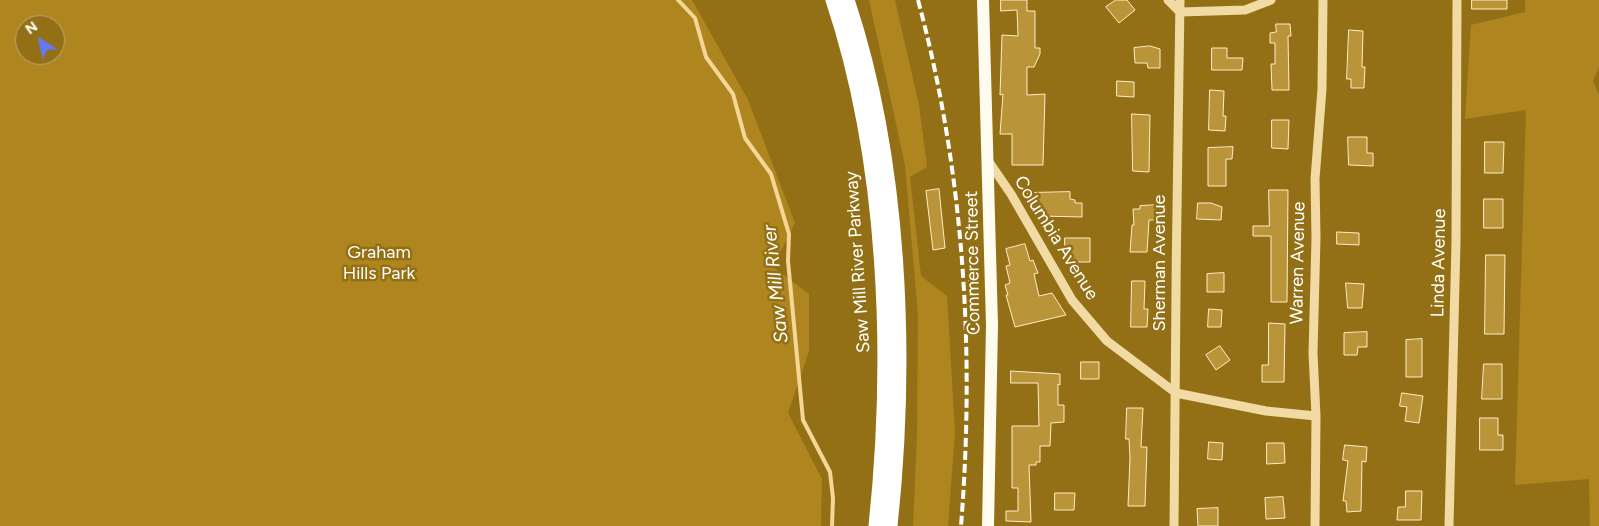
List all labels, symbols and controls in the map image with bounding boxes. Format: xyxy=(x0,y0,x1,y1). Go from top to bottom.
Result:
north arrow xyxy=(15,15,65,65)
text: N xyxy=(22,18,41,38)
street label: Saw Mill River Parkway xyxy=(841,170,875,354)
street label: Columbia Avenue xyxy=(1009,172,1103,304)
street label: Commerce Street xyxy=(961,191,985,335)
street label: Sherman Avenue xyxy=(1149,195,1171,331)
street label: Warren Avenue xyxy=(1286,201,1310,325)
street label: Linda Avenue xyxy=(1427,209,1451,317)
water label: Saw Mill River xyxy=(758,224,794,344)
park label: Graham Hills Park xyxy=(343,242,415,284)

